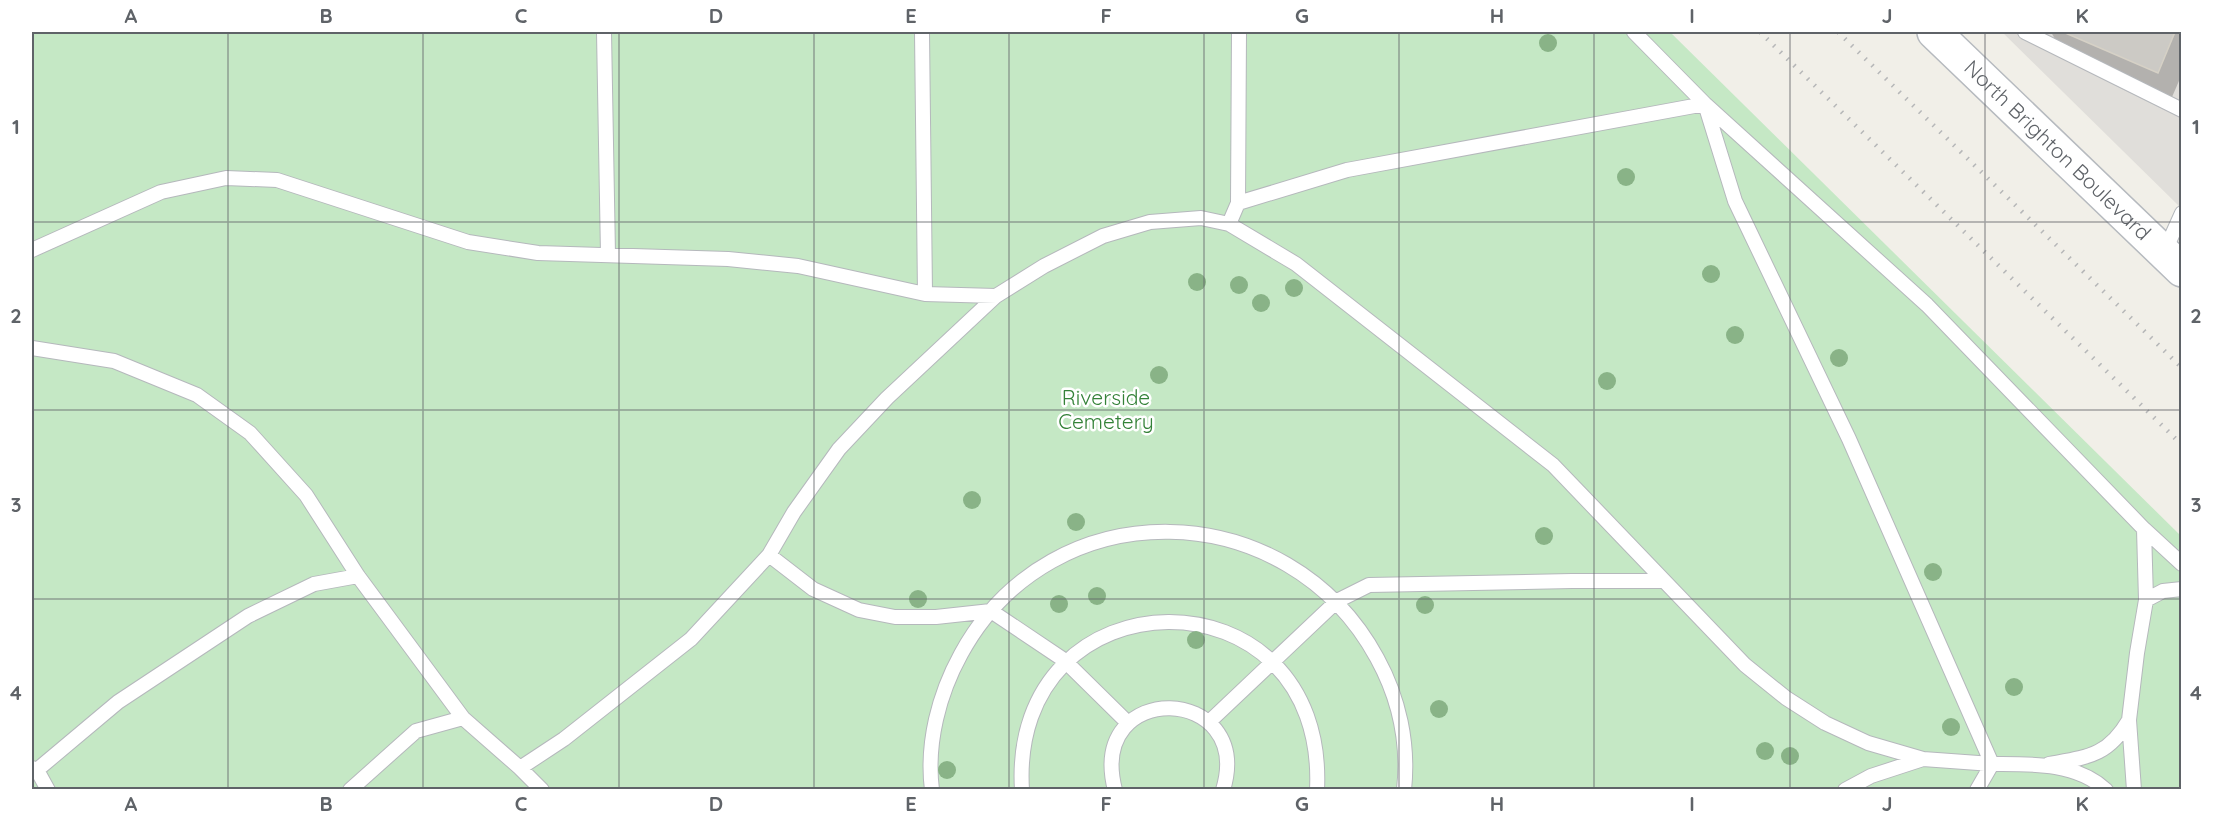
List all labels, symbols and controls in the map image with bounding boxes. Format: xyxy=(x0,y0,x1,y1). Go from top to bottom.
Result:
text: A xyxy=(125,3,138,28)
text: B xyxy=(319,3,333,28)
text: C xyxy=(515,3,528,28)
text: D xyxy=(709,3,723,28)
text: E xyxy=(905,3,917,28)
text: F xyxy=(1100,3,1112,28)
text: G xyxy=(1295,3,1309,28)
text: H xyxy=(1490,3,1504,28)
text: I xyxy=(1689,3,1695,28)
text: J xyxy=(1881,3,1893,28)
text: K xyxy=(2075,3,2089,28)
street label: North Brighton Boulevard xyxy=(1959,54,2157,245)
text: 1 xyxy=(12,114,20,139)
text: 1 xyxy=(2192,114,2200,139)
text: 2 xyxy=(10,303,22,328)
text: 2 xyxy=(2190,303,2202,328)
park label: Riverside Cemetery xyxy=(1058,384,1154,434)
text: 3 xyxy=(11,492,21,517)
text: 3 xyxy=(2191,492,2201,517)
text: 4 xyxy=(10,680,22,705)
text: 4 xyxy=(2190,680,2202,705)
text: A xyxy=(125,791,138,816)
text: B xyxy=(319,791,333,816)
text: C xyxy=(515,791,528,816)
text: D xyxy=(709,791,723,816)
text: E xyxy=(905,791,917,816)
text: F xyxy=(1100,791,1112,816)
text: G xyxy=(1295,791,1309,816)
text: H xyxy=(1490,791,1504,816)
text: I xyxy=(1689,791,1695,816)
text: J xyxy=(1881,791,1893,816)
text: K xyxy=(2075,791,2089,816)

